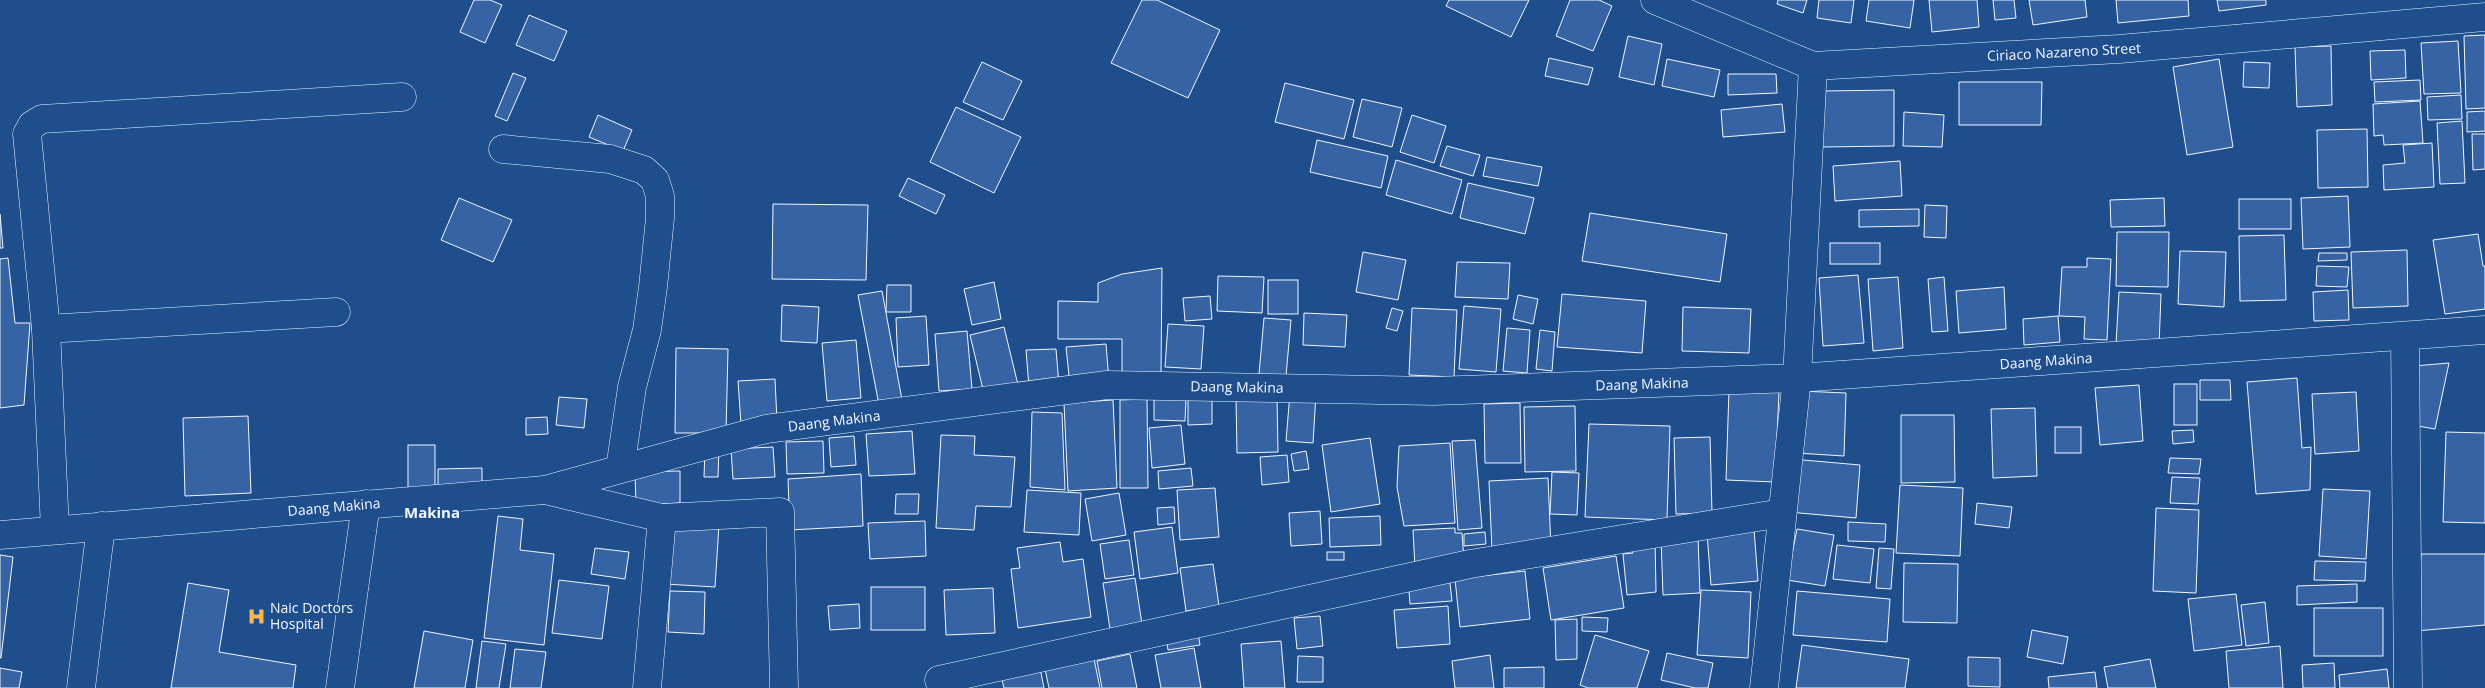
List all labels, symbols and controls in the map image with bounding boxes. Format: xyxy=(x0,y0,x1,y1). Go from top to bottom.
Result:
street label: Ciriaco Nazareno Street xyxy=(1987,38,2141,65)
street label: Daang Makina xyxy=(1999,348,2093,373)
street label: Daang Makina xyxy=(1595,372,1689,395)
street label: Daang Makina xyxy=(1190,376,1284,397)
street label: Daang Makina xyxy=(787,405,881,436)
street label: Daang Makina xyxy=(287,493,381,520)
district label: Makina xyxy=(404,502,460,522)
place label: Naic Doctors Hospital xyxy=(270,598,354,633)
hospital icon: Naic Doctors Hospital xyxy=(246,606,266,626)

